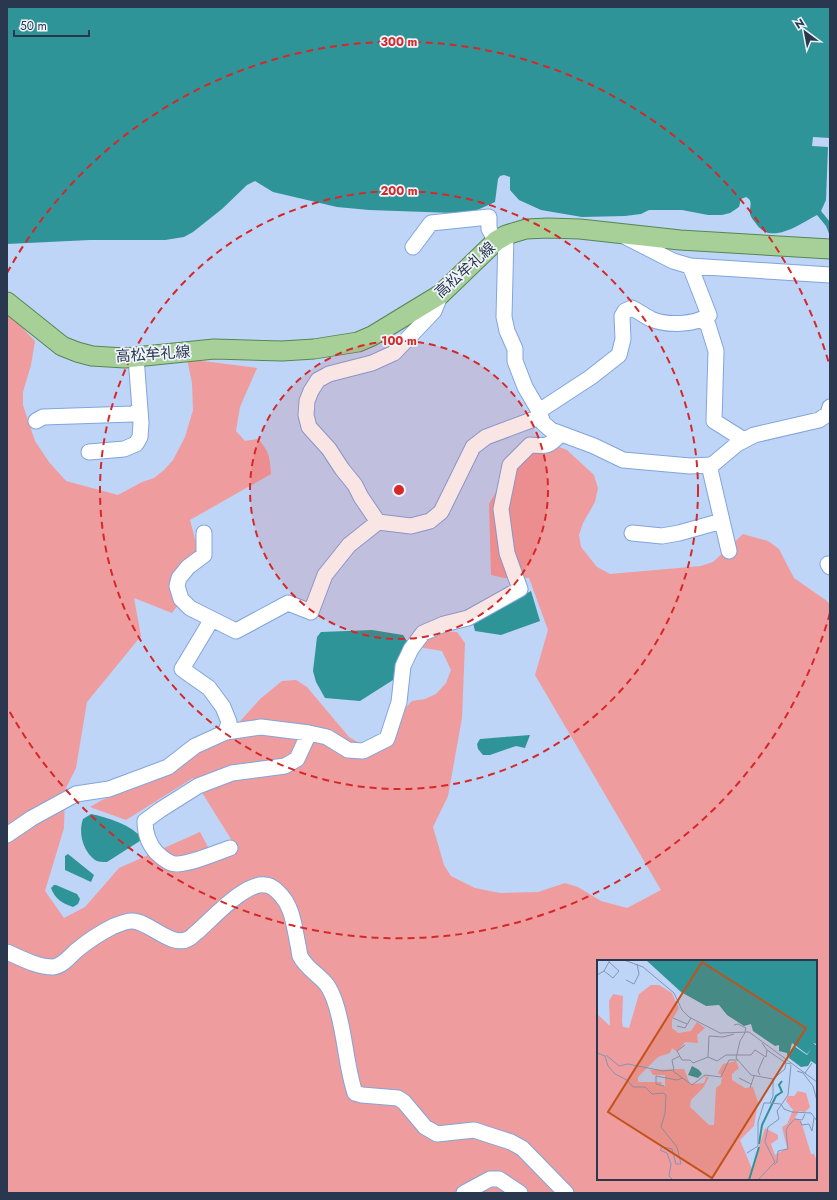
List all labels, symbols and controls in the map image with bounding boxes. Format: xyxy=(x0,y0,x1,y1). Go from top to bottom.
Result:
scale bar xyxy=(14,12,89,38)
north arrow xyxy=(785,12,825,52)
text: N xyxy=(792,14,808,33)
text: 50 m xyxy=(20,17,47,35)
text: 300 m xyxy=(381,33,418,51)
text: 200 m xyxy=(380,182,418,200)
street label: 高松牟礼線 xyxy=(430,237,500,303)
text: 100 m xyxy=(381,332,417,350)
street label: 高松牟礼線 xyxy=(115,340,191,368)
centre of rings xyxy=(392,483,406,497)
inset map xyxy=(597,960,817,1180)

